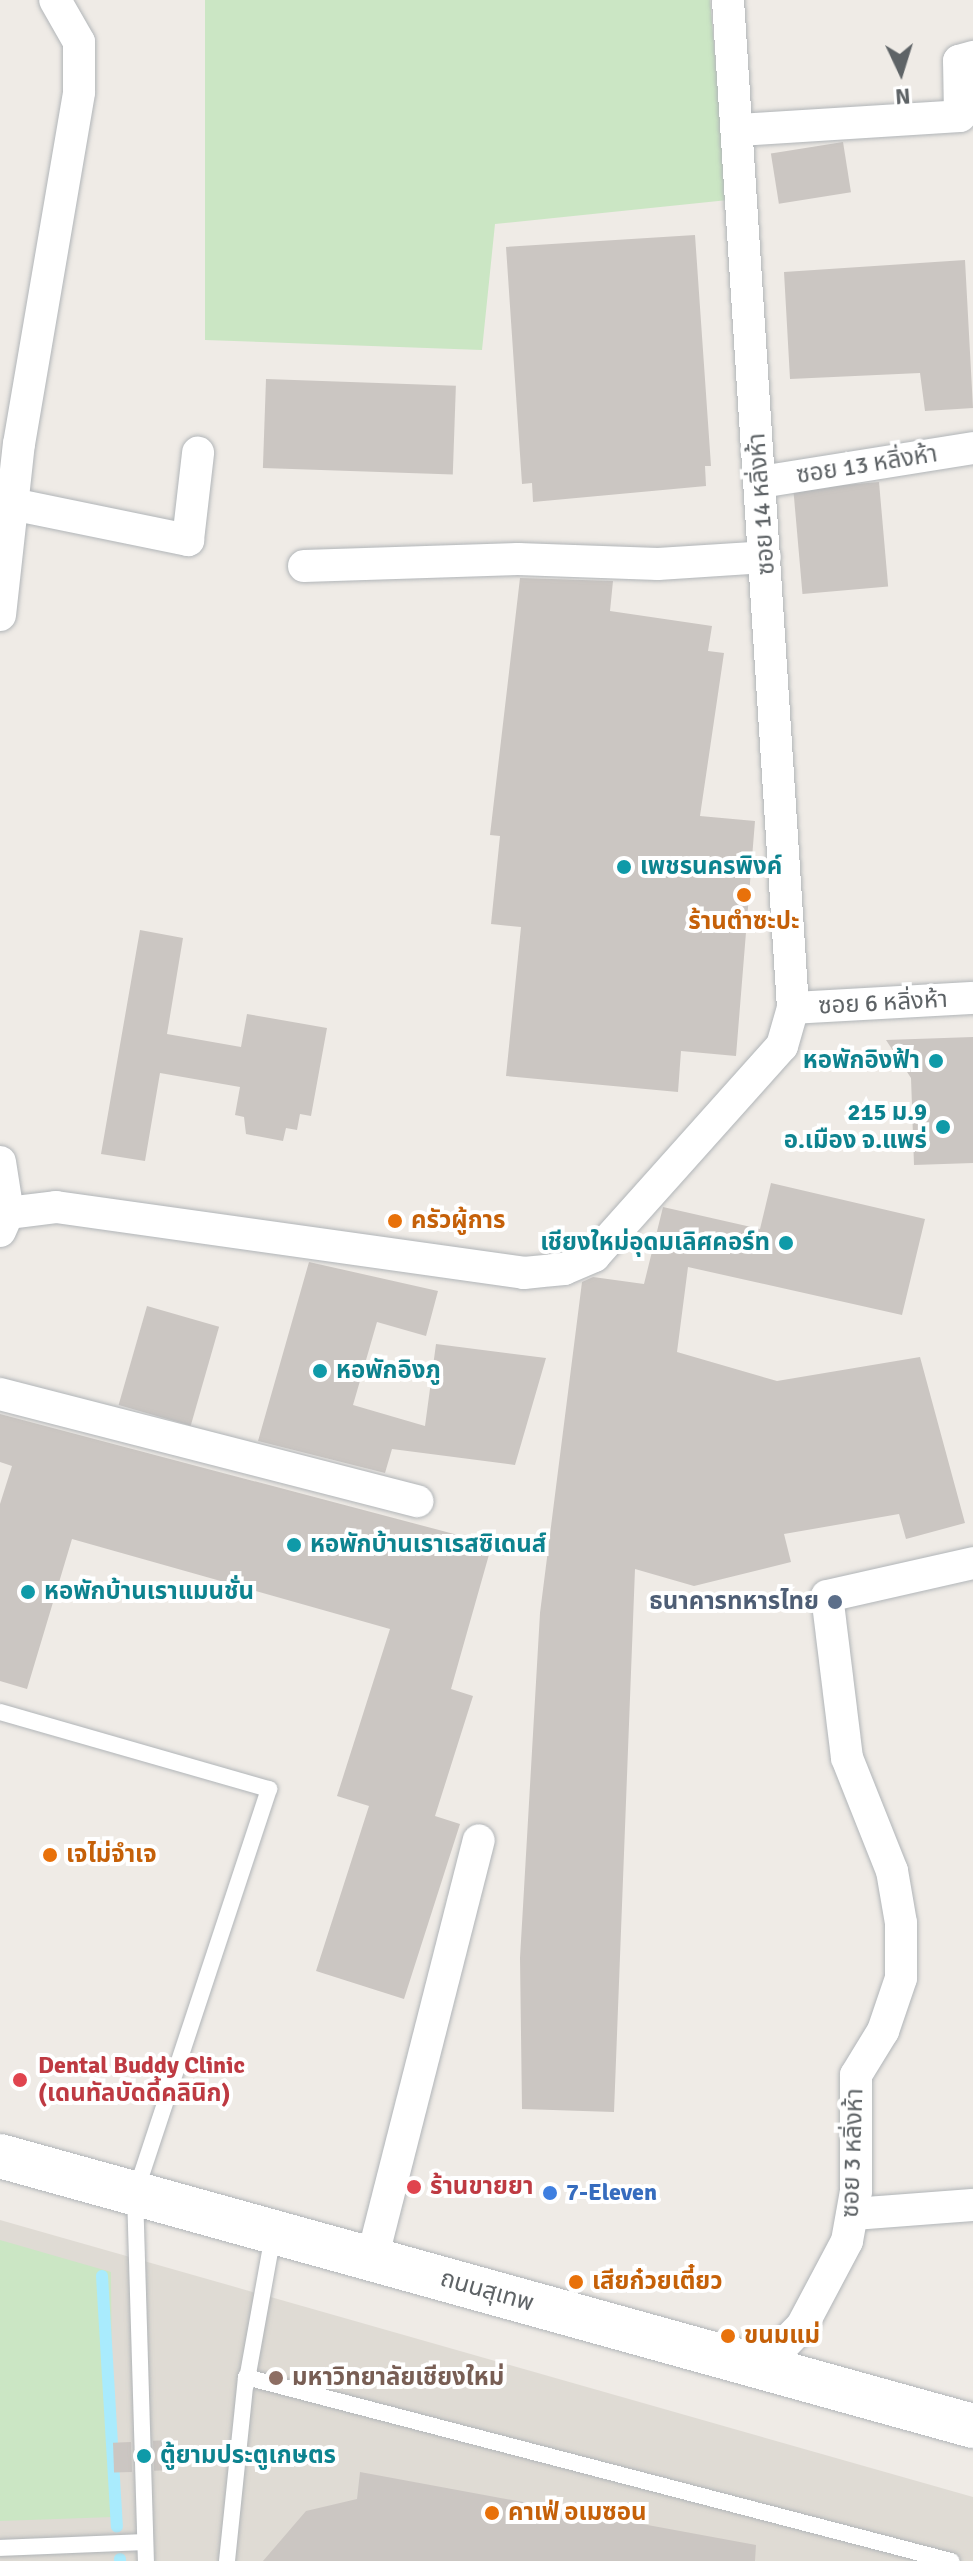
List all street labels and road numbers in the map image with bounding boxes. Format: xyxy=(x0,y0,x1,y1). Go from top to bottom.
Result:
street label: ซอย 14 หลิ่งห้า xyxy=(743,432,781,576)
street label: ซอย 13 หลิ่งห้า xyxy=(794,440,940,490)
street label: ซอย 6 หลิ่งห้า xyxy=(818,985,948,1021)
street label: ซอย 3 หลิ่งห้า xyxy=(836,2088,870,2218)
street label: ถนนสุเทพ xyxy=(437,2264,537,2318)

